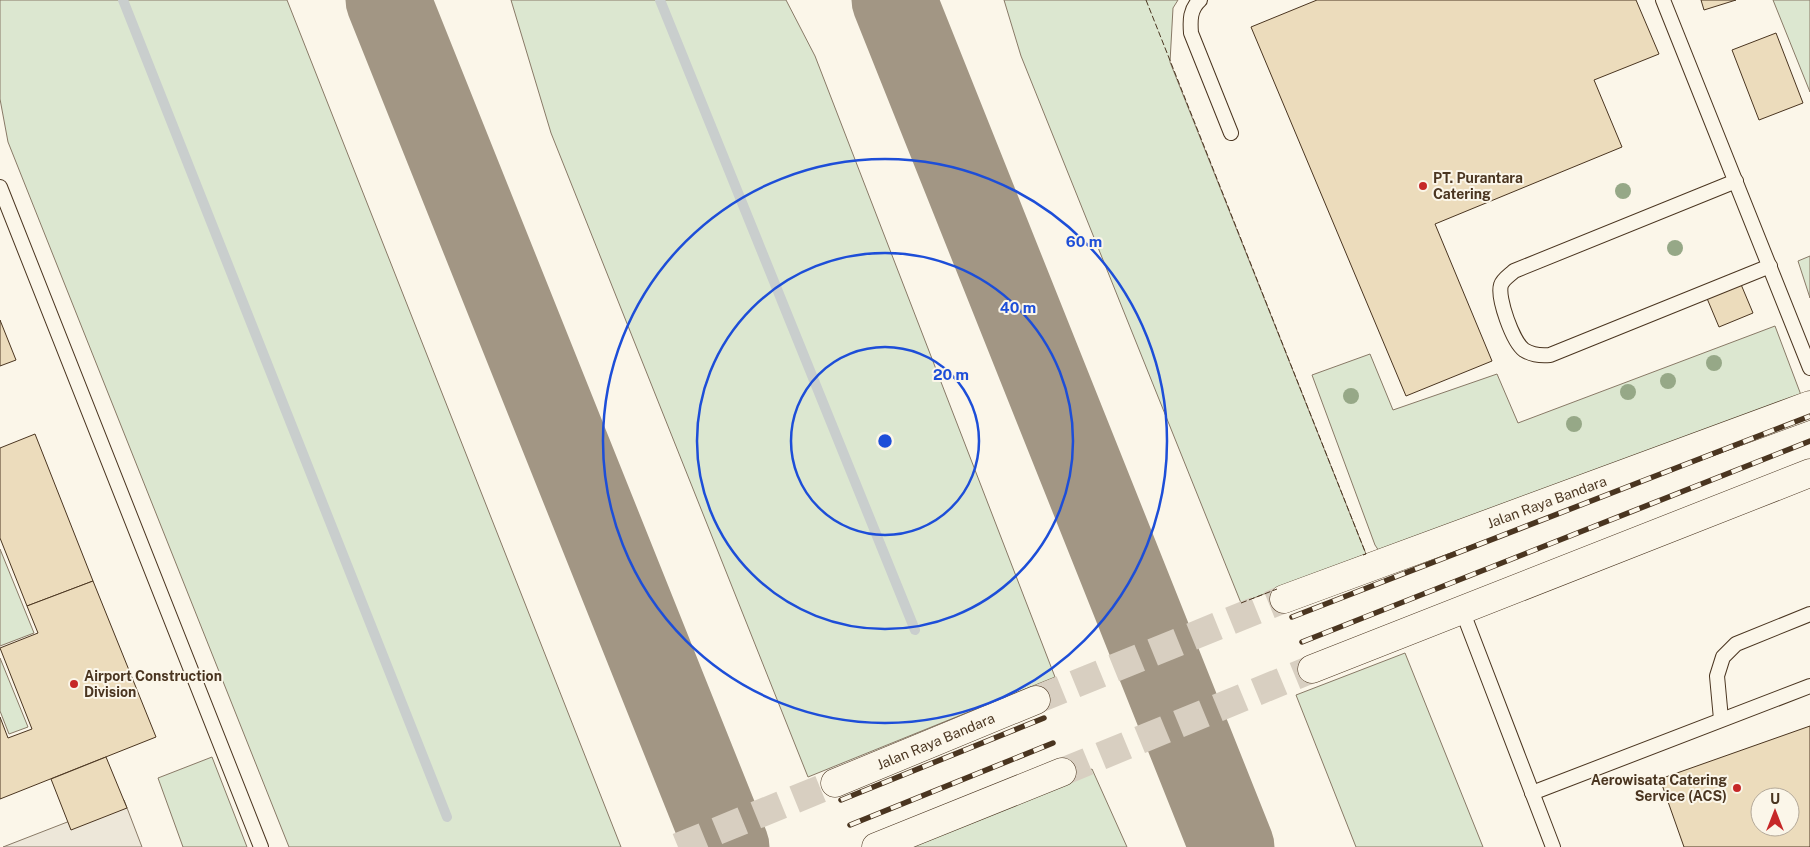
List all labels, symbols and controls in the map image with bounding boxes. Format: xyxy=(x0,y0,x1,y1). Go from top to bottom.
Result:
place label: PT. Purantara Catering xyxy=(1433,170,1523,202)
marker: PT. Purantara Catering xyxy=(1417,180,1429,192)
text: 60 m xyxy=(1066,233,1102,250)
text: 40 m xyxy=(1000,299,1036,316)
text: 20 m xyxy=(933,366,969,383)
centre of rings xyxy=(876,432,894,450)
street label: Jalan Raya Bandara xyxy=(1485,473,1609,531)
place label: Airport Construction Division xyxy=(84,668,222,700)
marker: Airport Construction Division xyxy=(68,678,80,690)
street label: Jalan Raya Bandara xyxy=(874,710,997,773)
place label: Aerowisata Catering Service (ACS) xyxy=(1591,772,1727,804)
marker: Aerowisata Catering Service (ACS) xyxy=(1731,782,1743,794)
north arrow xyxy=(1750,787,1800,837)
text: U xyxy=(1770,791,1780,807)

